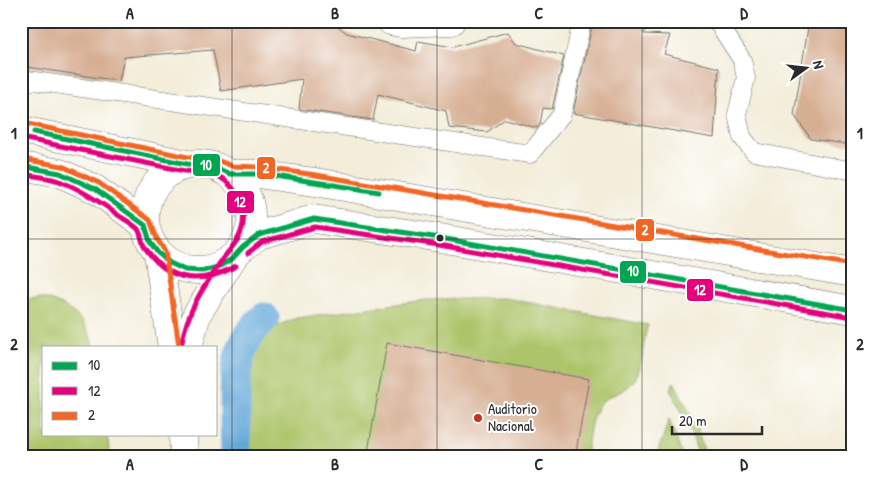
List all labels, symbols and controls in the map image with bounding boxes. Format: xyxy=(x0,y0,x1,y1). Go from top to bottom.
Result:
text: A xyxy=(126,2,134,24)
text: B xyxy=(331,2,339,24)
text: C xyxy=(535,2,544,24)
text: D xyxy=(740,2,748,24)
north arrow xyxy=(782,42,832,92)
text: N xyxy=(809,58,829,71)
text: 1 xyxy=(11,122,17,144)
text: 1 xyxy=(857,122,863,144)
line badge: 10 xyxy=(192,153,221,177)
text: 10 xyxy=(200,155,212,174)
line badge: 2 xyxy=(256,156,276,180)
text: 2 xyxy=(263,158,270,177)
line badge: 12 xyxy=(226,190,255,214)
text: 12 xyxy=(234,192,246,211)
line badge: 2 xyxy=(635,218,655,242)
text: 2 xyxy=(642,220,649,239)
unlabelled marker xyxy=(435,233,445,243)
line badge: 10 xyxy=(619,260,647,284)
text: 10 xyxy=(627,261,639,280)
line badge: 12 xyxy=(686,278,714,302)
text: 12 xyxy=(694,280,706,299)
text: 2 xyxy=(10,333,18,355)
text: 2 xyxy=(856,333,864,355)
legend xyxy=(42,346,218,436)
text: 10 xyxy=(88,354,100,375)
text: 12 xyxy=(88,380,100,401)
place label: Auditorio Nacional xyxy=(488,398,537,436)
scale bar xyxy=(672,403,762,435)
text: 2 xyxy=(88,404,95,425)
text: 20 m xyxy=(679,410,706,431)
marker: Auditorio Nacional xyxy=(472,412,484,424)
text: A xyxy=(126,453,134,475)
text: B xyxy=(331,453,339,475)
text: C xyxy=(535,453,544,475)
text: D xyxy=(740,453,748,475)

